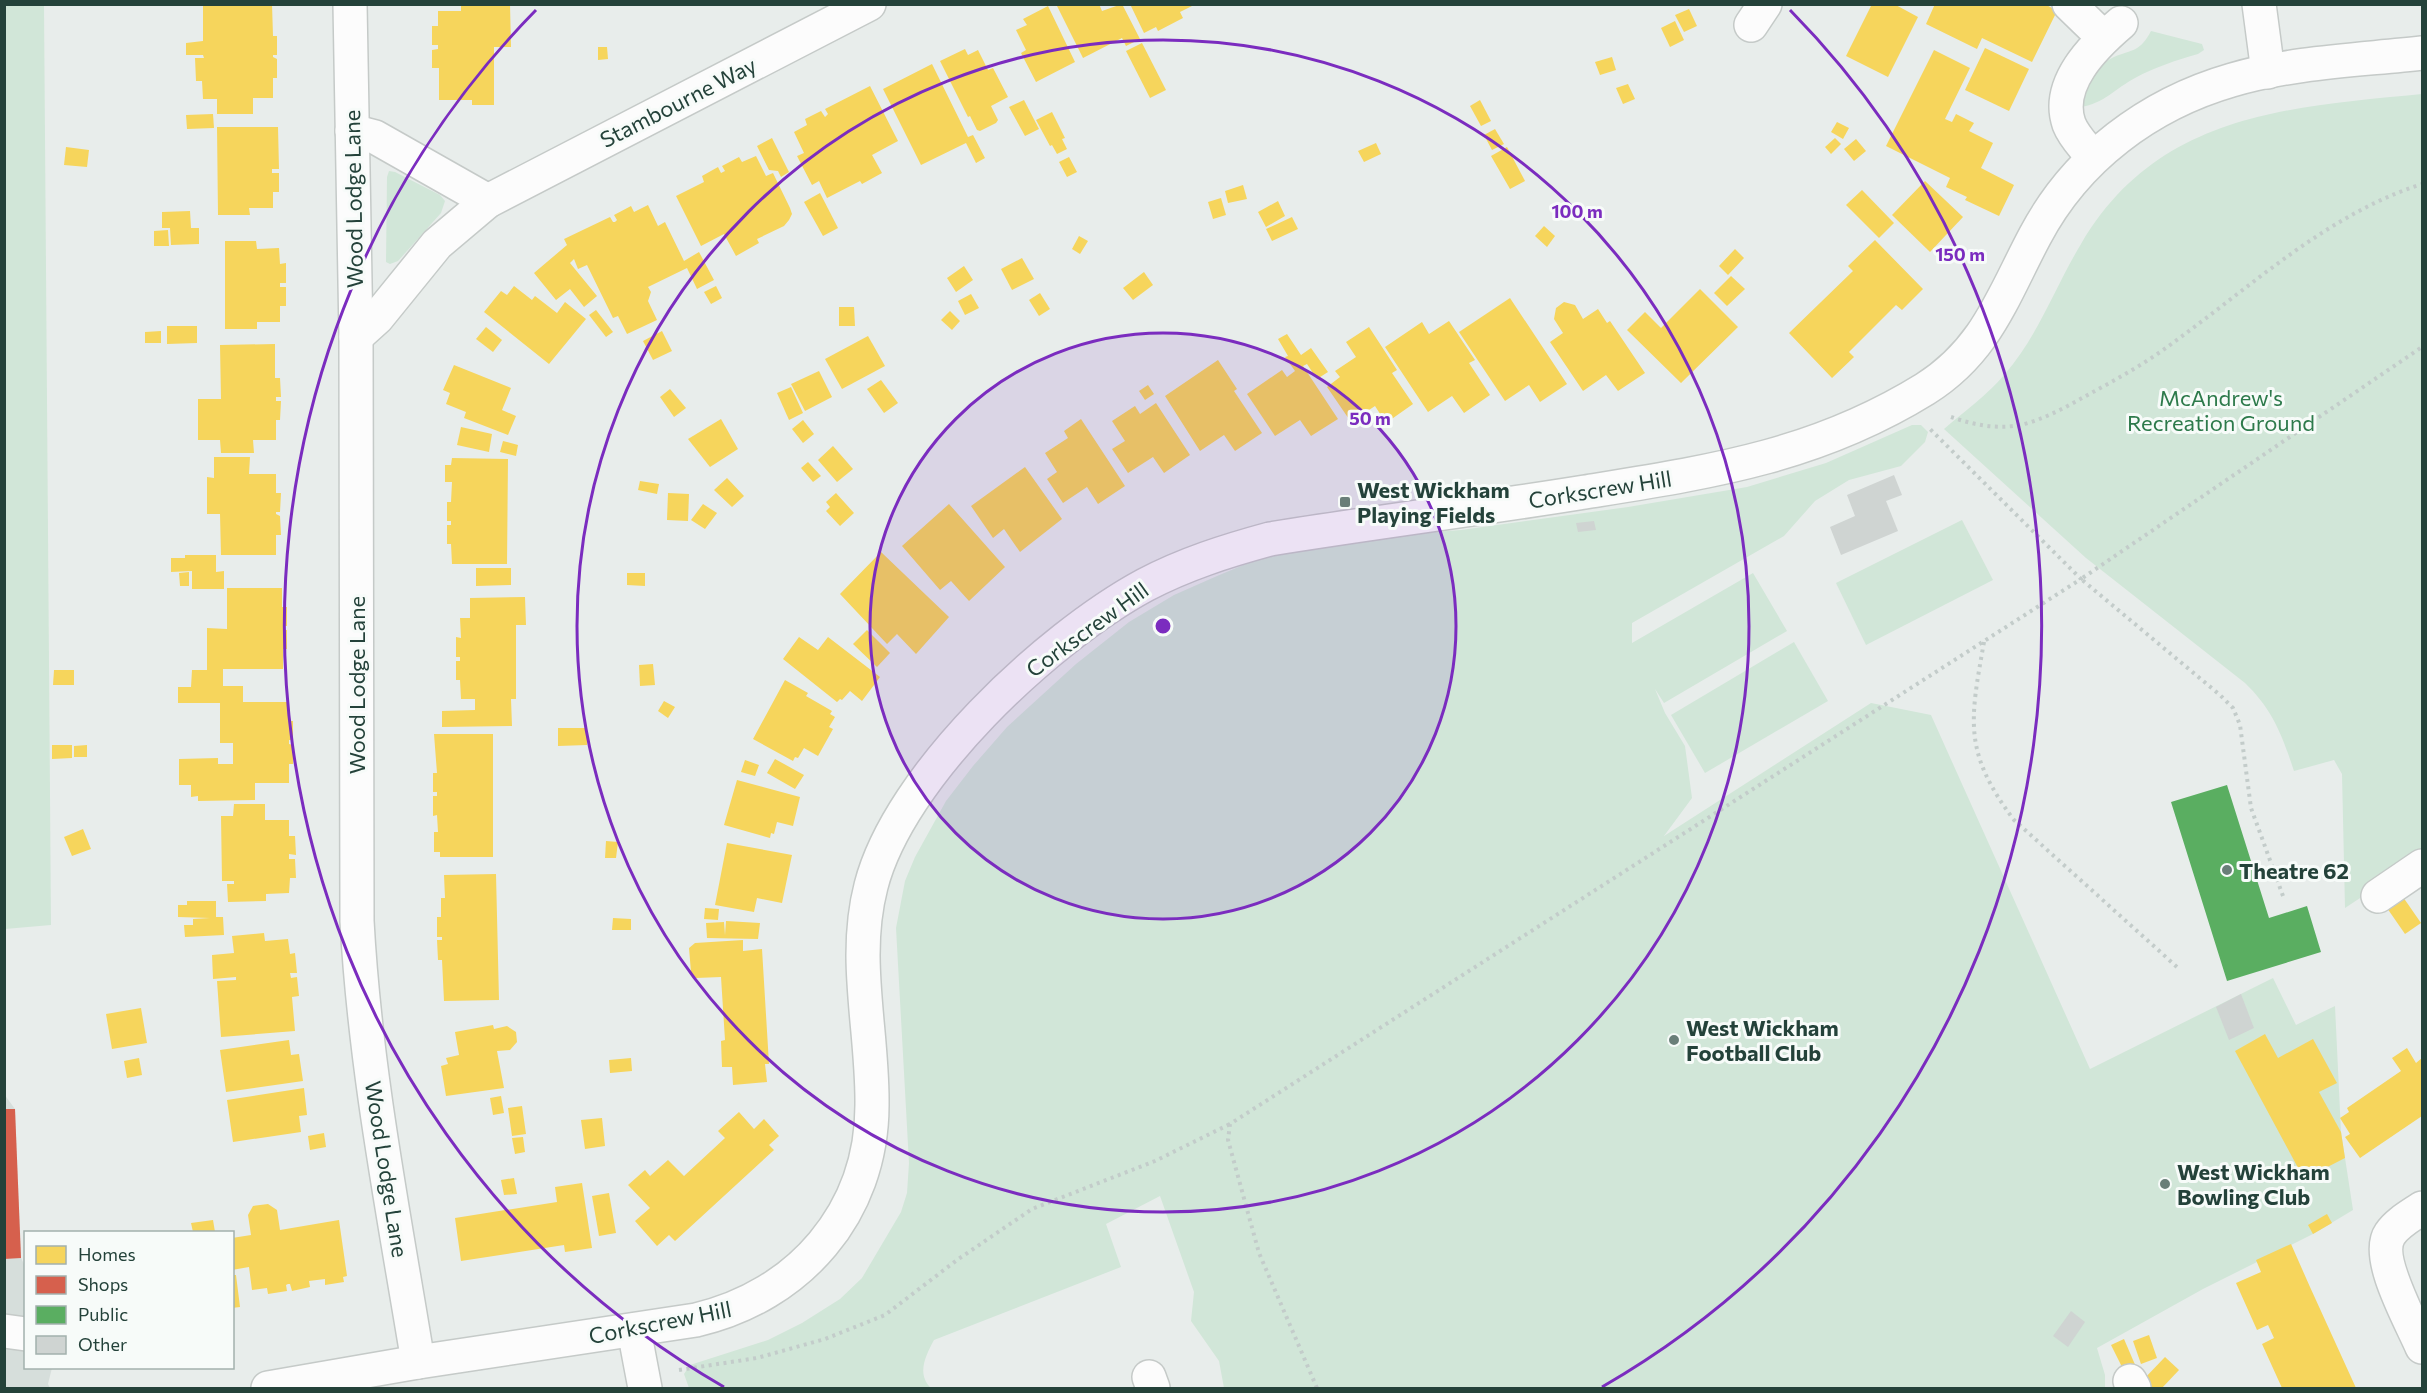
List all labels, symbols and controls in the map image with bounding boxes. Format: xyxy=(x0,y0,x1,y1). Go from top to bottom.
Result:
street label: Stambourne Way xyxy=(595,51,761,153)
street label: Wood Lodge Lane xyxy=(338,110,368,288)
text: 100 m xyxy=(1551,200,1603,222)
text: 150 m xyxy=(1935,243,1985,265)
park label: McAndrew's Recreation Ground xyxy=(2127,384,2315,436)
text: 50 m xyxy=(1349,407,1391,429)
street label: Corkscrew Hill xyxy=(1526,464,1674,514)
place label: West Wickham Playing Fields xyxy=(1357,476,1510,528)
marker: West Wickham Playing Fields xyxy=(1338,495,1352,509)
street label: Corkscrew Hill xyxy=(1021,576,1153,682)
street label: Wood Lodge Lane xyxy=(343,596,370,774)
centre of rings xyxy=(1153,616,1173,636)
place label: Theatre 62 xyxy=(2239,857,2349,884)
marker: Theatre 62 xyxy=(2220,863,2234,877)
place label: West Wickham Football Club xyxy=(1686,1014,1839,1066)
marker: West Wickham Football Club xyxy=(1667,1033,1681,1047)
street label: Wood Lodge Lane xyxy=(360,1079,414,1259)
place label: West Wickham Bowling Club xyxy=(2177,1158,2330,1210)
marker: West Wickham Bowling Club xyxy=(2158,1177,2172,1191)
legend xyxy=(24,1231,234,1369)
text: Homes xyxy=(78,1243,136,1265)
text: Shops xyxy=(78,1273,128,1295)
street label: Corkscrew Hill xyxy=(586,1295,734,1349)
text: Public xyxy=(78,1303,128,1325)
text: Other xyxy=(78,1333,127,1355)

